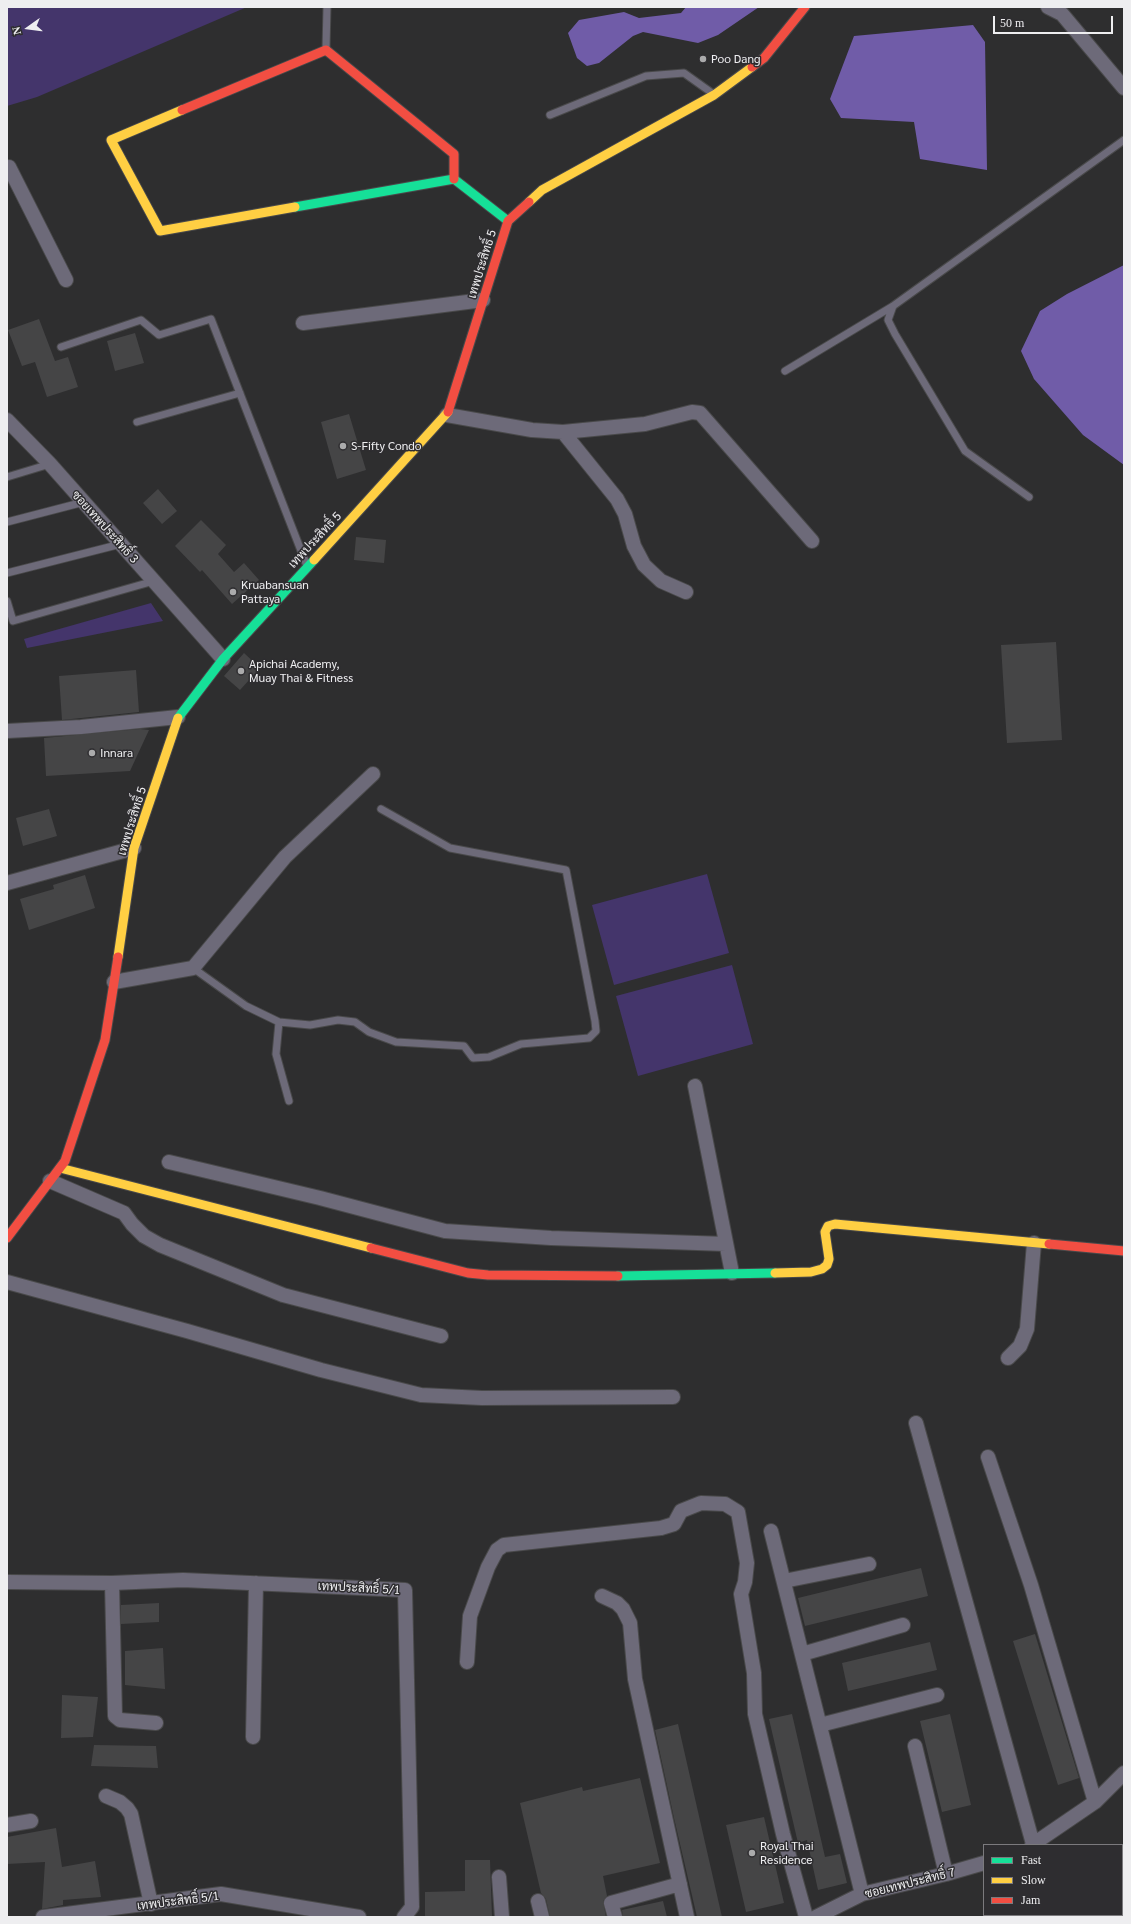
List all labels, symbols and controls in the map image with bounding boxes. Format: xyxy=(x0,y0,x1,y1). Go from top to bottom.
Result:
north arrow xyxy=(8,8,48,48)
scale bar xyxy=(995,8,1115,34)
text: 50 m xyxy=(1000,16,1024,30)
text: N xyxy=(10,26,23,36)
place label: Poo Dang xyxy=(711,52,761,66)
marker: Poo Dang xyxy=(698,54,708,64)
street label: เทพประสิทธิ์ 5 xyxy=(465,228,499,300)
place label: S-Fifty Condo xyxy=(351,439,421,453)
marker: S-Fifty Condo xyxy=(338,441,348,451)
street label: ซอยเทพประสิทธิ์ 3 xyxy=(69,488,141,566)
street label: เทพประสิทธิ์ 5 xyxy=(285,509,345,571)
place label: Kruabansuan Pattaya xyxy=(241,578,309,606)
marker: Kruabansuan Pattaya xyxy=(228,587,238,597)
place label: Apichai Academy, Muay Thai & Fitness xyxy=(249,657,353,685)
marker: Apichai Academy, Muay Thai & Fitness xyxy=(236,666,246,676)
place label: Innara xyxy=(100,746,133,760)
marker: Innara xyxy=(87,748,97,758)
street label: เทพประสิทธิ์ 5 xyxy=(115,785,149,857)
street label: เทพประสิทธิ์ 5/1 xyxy=(317,1579,401,1597)
place label: Royal Thai Residence xyxy=(760,1839,814,1867)
legend xyxy=(983,1844,1123,1916)
marker: Royal Thai Residence xyxy=(747,1848,757,1858)
text: Fast xyxy=(1021,1853,1041,1867)
street label: ซอยเทพประสิทธิ์ 7 xyxy=(863,1865,957,1901)
text: Slow xyxy=(1021,1873,1046,1887)
street label: เทพประสิทธิ์ 5/1 xyxy=(136,1889,220,1913)
text: Jam xyxy=(1021,1893,1040,1907)

